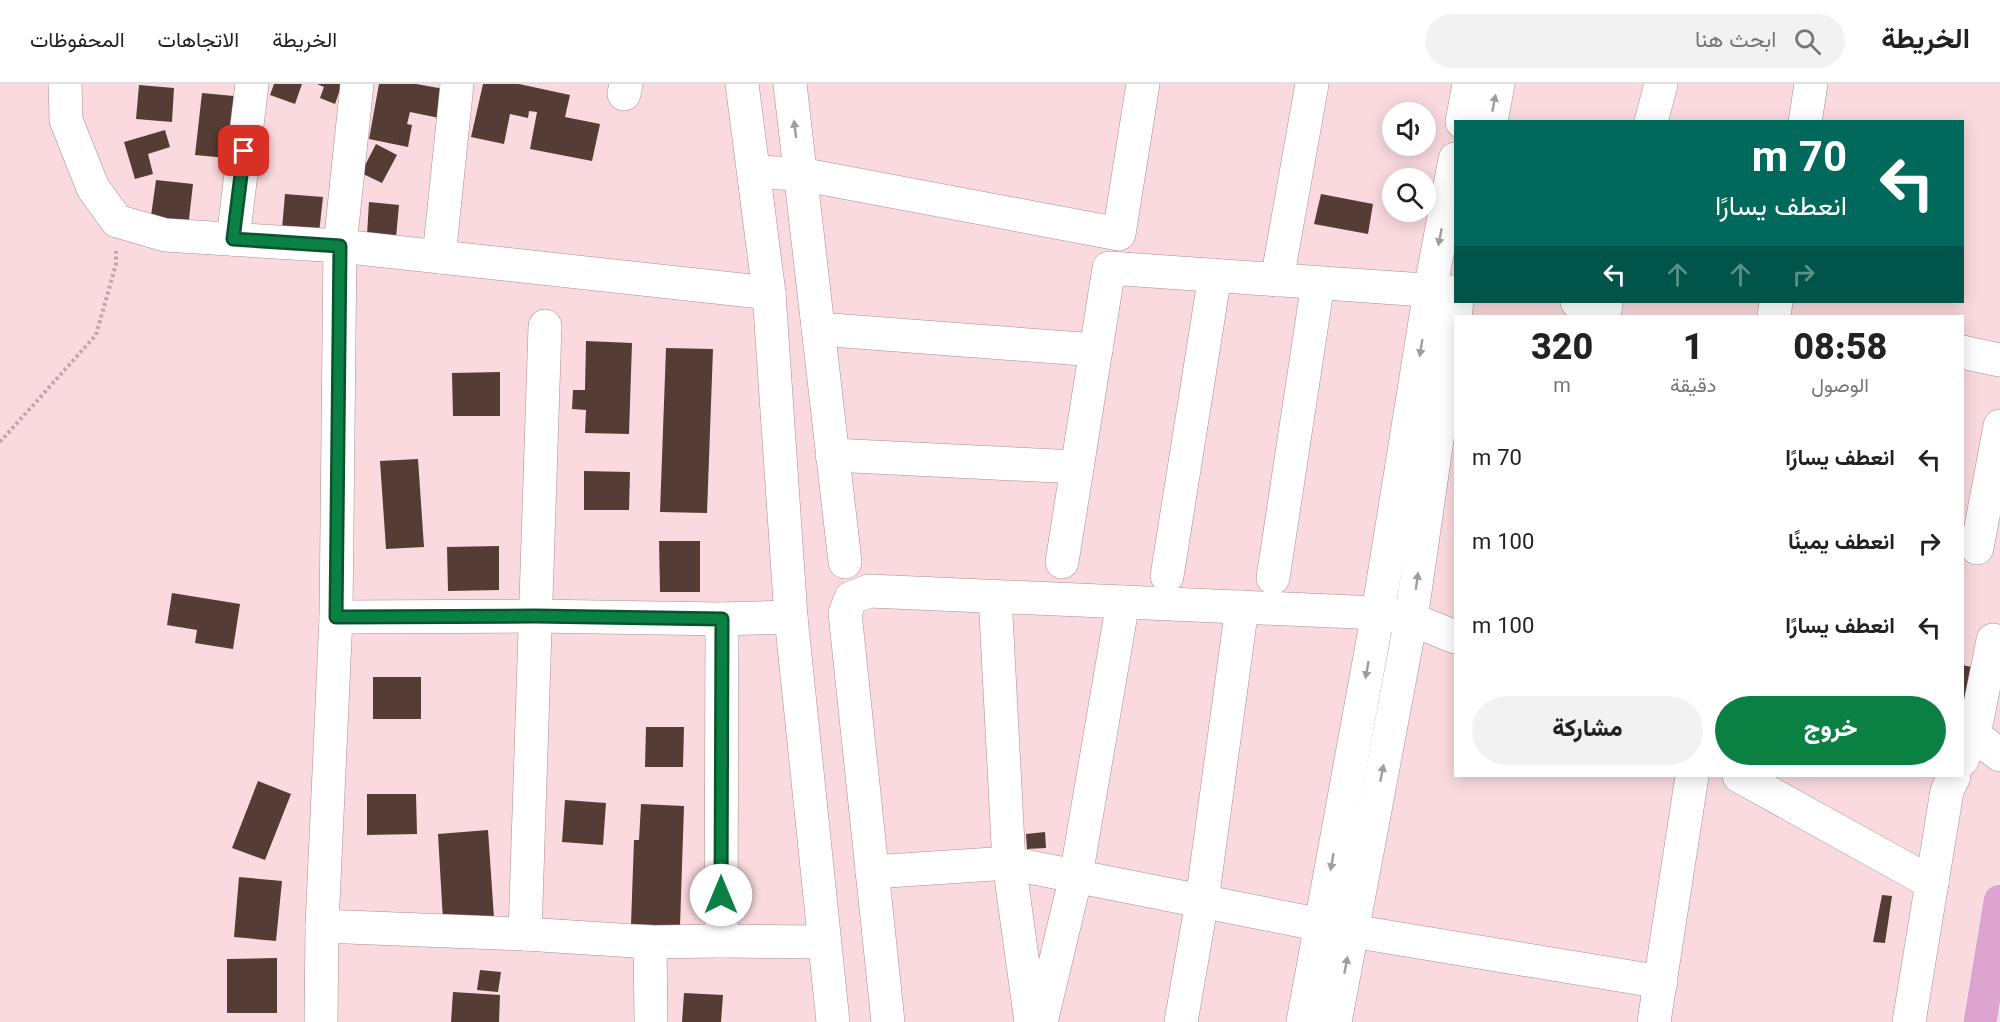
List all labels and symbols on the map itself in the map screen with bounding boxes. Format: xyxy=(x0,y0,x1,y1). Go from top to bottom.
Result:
one-way arrow xyxy=(1490,93,1499,112)
one-way arrow xyxy=(790,119,800,138)
pin xyxy=(218,125,269,176)
one-way arrow xyxy=(1435,228,1444,247)
one-way arrow xyxy=(1416,339,1425,358)
one-way arrow xyxy=(1412,571,1421,590)
one-way arrow xyxy=(1362,661,1371,680)
one-way arrow xyxy=(1378,763,1387,782)
one-way arrow xyxy=(1327,853,1336,872)
position arrow xyxy=(689,863,753,927)
one-way arrow xyxy=(1342,955,1351,974)

